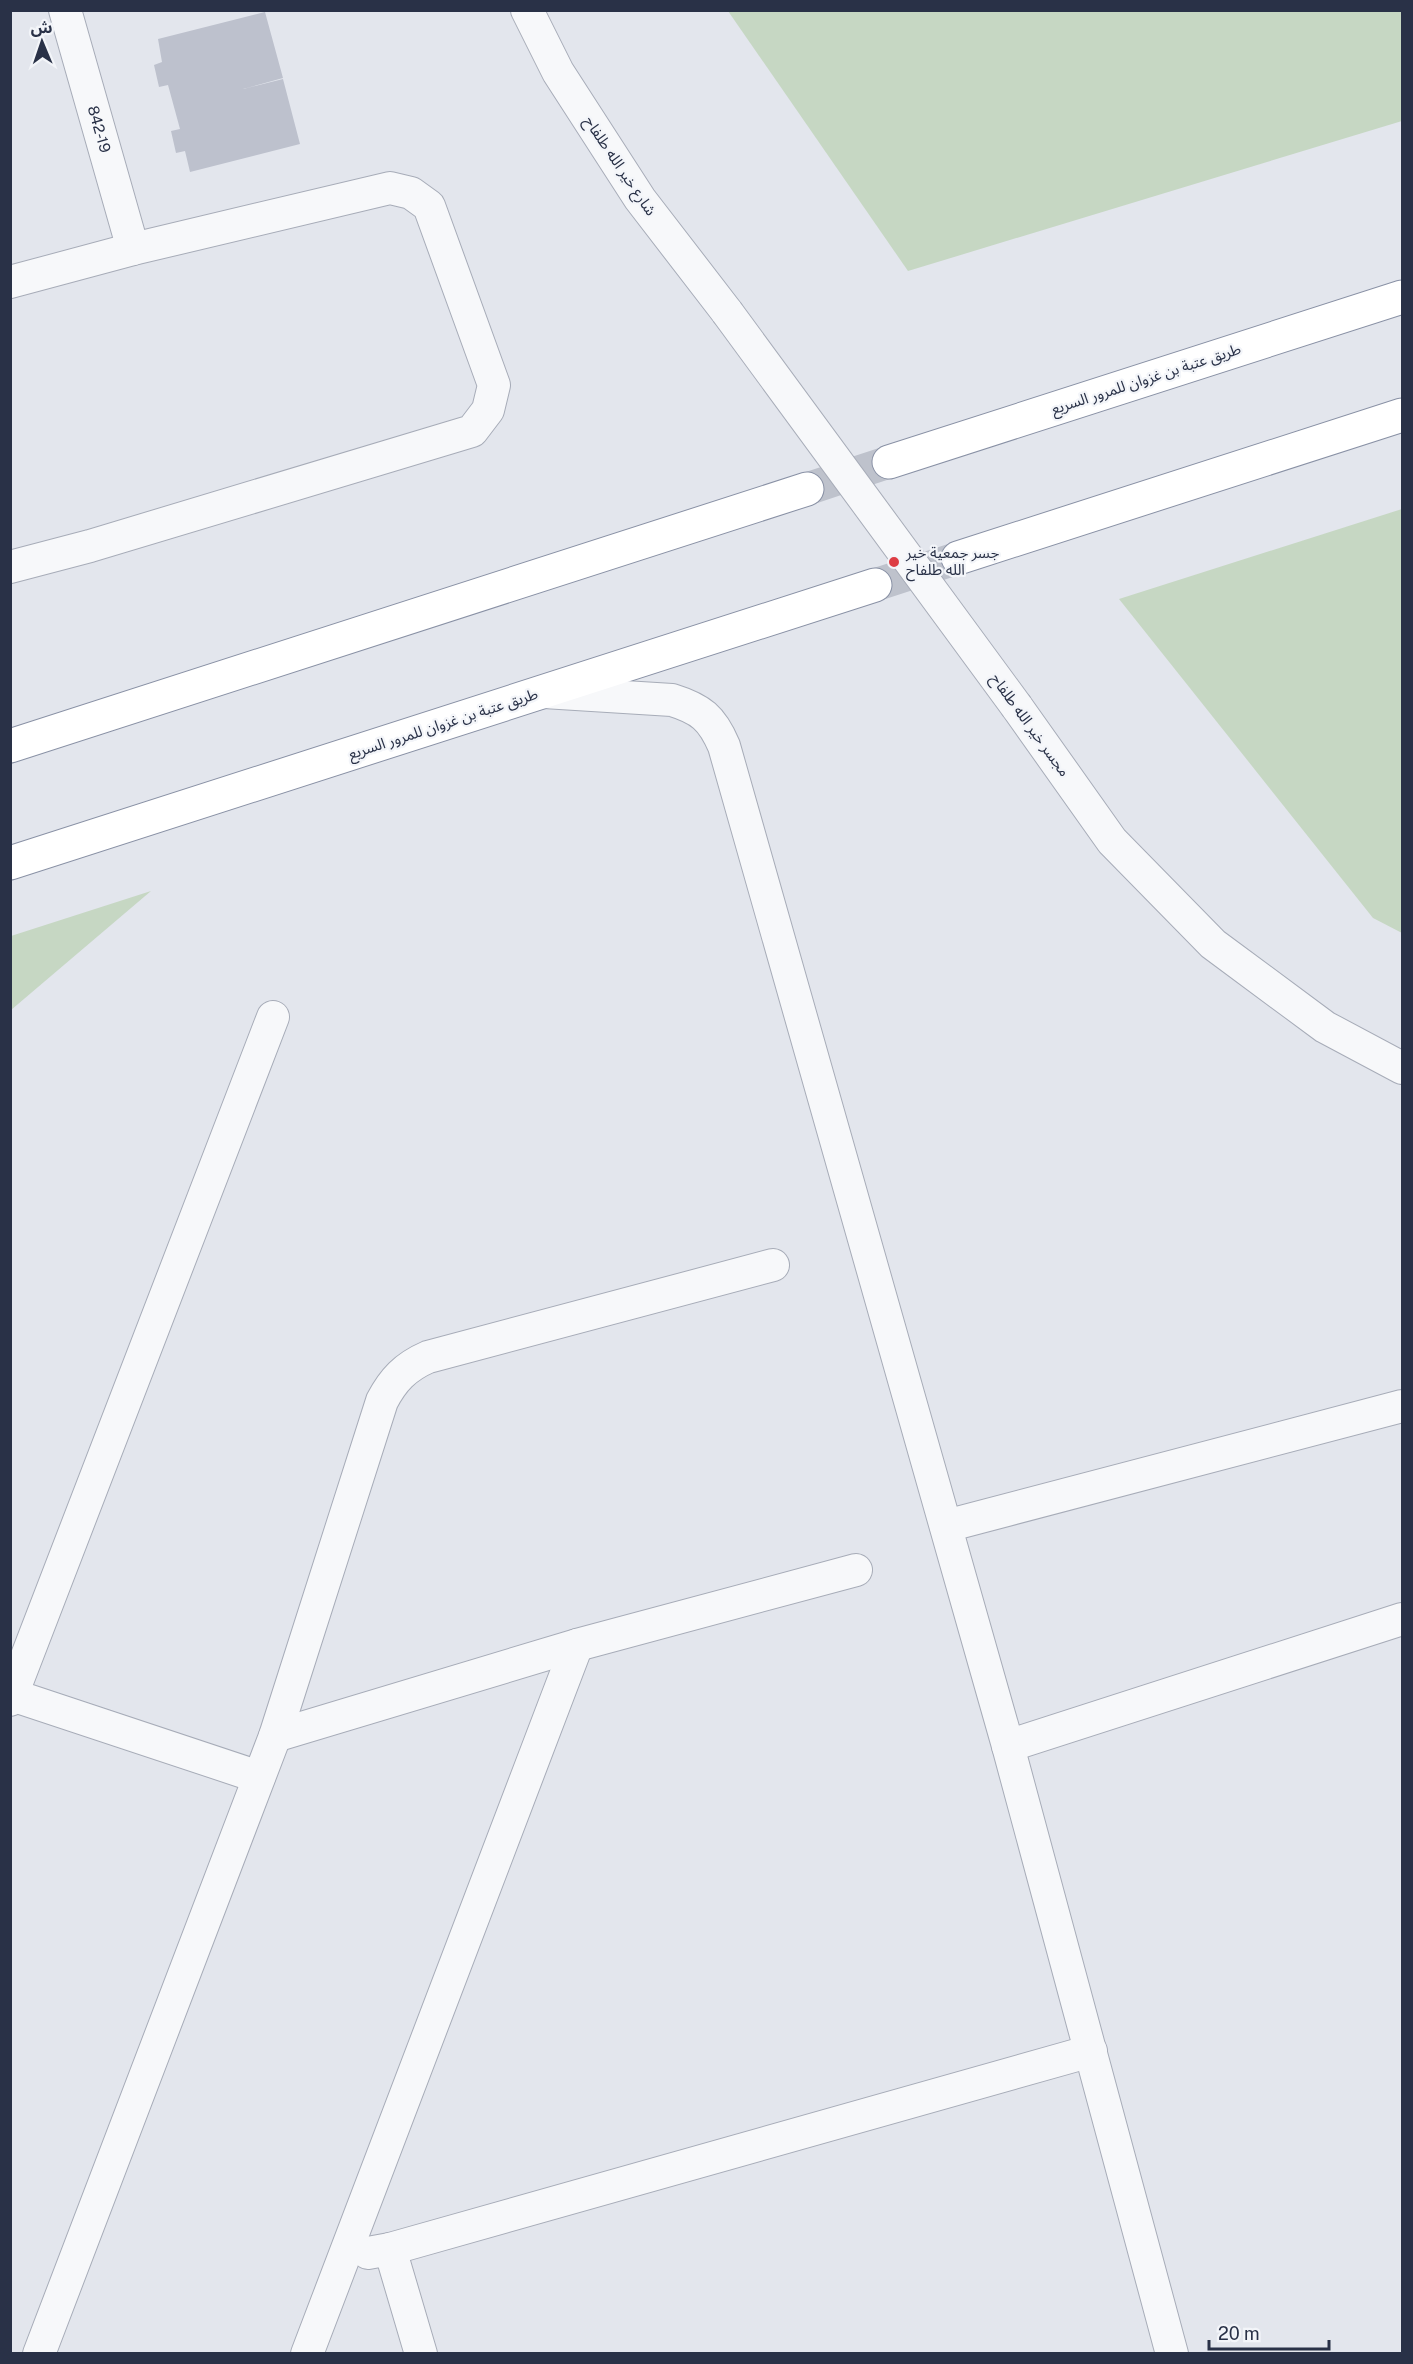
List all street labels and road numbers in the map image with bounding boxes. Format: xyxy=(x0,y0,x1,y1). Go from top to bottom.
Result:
street label: 842-19 xyxy=(85,104,114,155)
street label: شارع خير الله طلفاح xyxy=(578,113,660,221)
street label: طريق عتبة بن غزوان للمرور السريع xyxy=(1049,340,1244,421)
street label: مجسر خير الله طلفاح xyxy=(984,670,1073,782)
street label: طريق عتبة بن غزوان للمرور السريع xyxy=(346,685,541,766)

